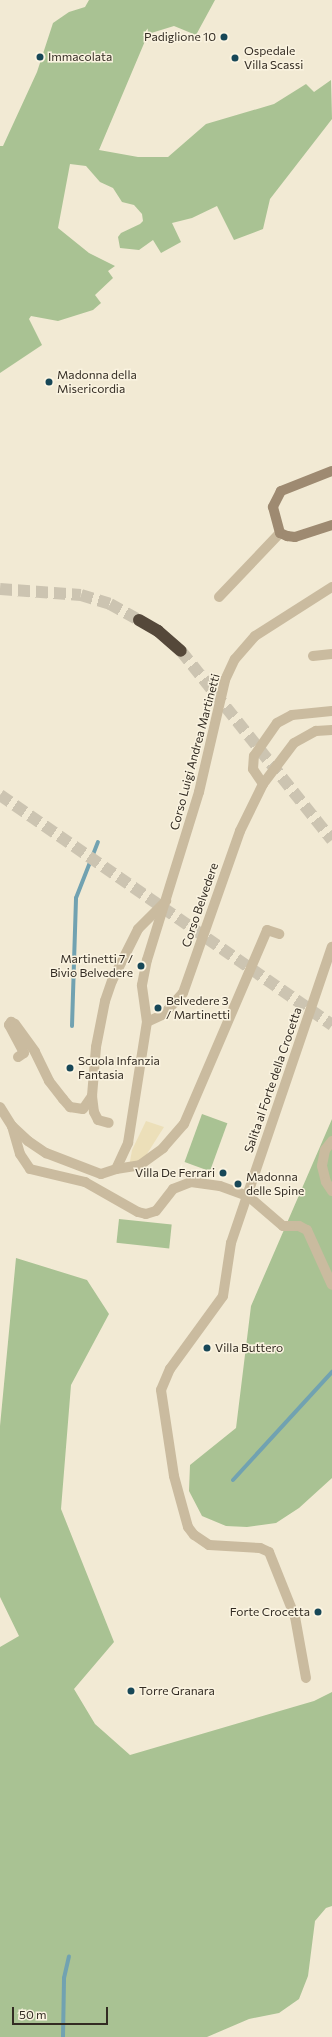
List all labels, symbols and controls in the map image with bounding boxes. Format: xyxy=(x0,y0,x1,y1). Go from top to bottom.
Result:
place label: Padiglione 10 xyxy=(144,30,216,44)
marker: Padiglione 10 xyxy=(219,32,229,42)
place label: Ospedale Villa Scassi xyxy=(244,44,303,72)
place label: Immacolata xyxy=(48,50,112,64)
marker: Immacolata xyxy=(35,52,45,62)
marker: Ospedale Villa Scassi xyxy=(229,52,241,64)
place label: Madonna della Misericordia xyxy=(57,368,137,396)
marker: Madonna della Misericordia xyxy=(44,377,54,387)
street label: Corso Luigi Andrea Martinetti xyxy=(167,672,223,832)
street label: Corso Belvedere xyxy=(179,861,221,949)
place label: Martinetti 7 / Bivio Belvedere xyxy=(50,952,133,980)
marker: Martinetti 7 / Bivio Belvedere xyxy=(136,961,146,971)
place label: Belvedere 3 / Martinetti xyxy=(166,994,230,1022)
marker: Belvedere 3 / Martinetti xyxy=(153,1003,163,1013)
street label: Salita al Forte della Crocetta xyxy=(241,1005,305,1155)
place label: Scuola Infanzia Fantasia xyxy=(78,1054,160,1082)
marker: Scuola Infanzia Fantasia xyxy=(65,1063,75,1073)
place label: Villa De Ferrari xyxy=(135,1166,215,1180)
marker: Villa De Ferrari xyxy=(218,1168,228,1178)
place label: Madonna delle Spine xyxy=(246,1170,304,1198)
marker: Madonna delle Spine xyxy=(233,1179,243,1189)
place label: Villa Buttero xyxy=(215,1341,283,1355)
marker: Villa Buttero xyxy=(202,1343,212,1353)
place label: Forte Crocetta xyxy=(230,1605,310,1619)
marker: Forte Crocetta xyxy=(313,1607,323,1617)
place label: Torre Granara xyxy=(139,1684,215,1698)
marker: Torre Granara xyxy=(126,1686,136,1696)
scale bar xyxy=(14,1999,110,2025)
text: 50 m xyxy=(19,2007,47,2021)

